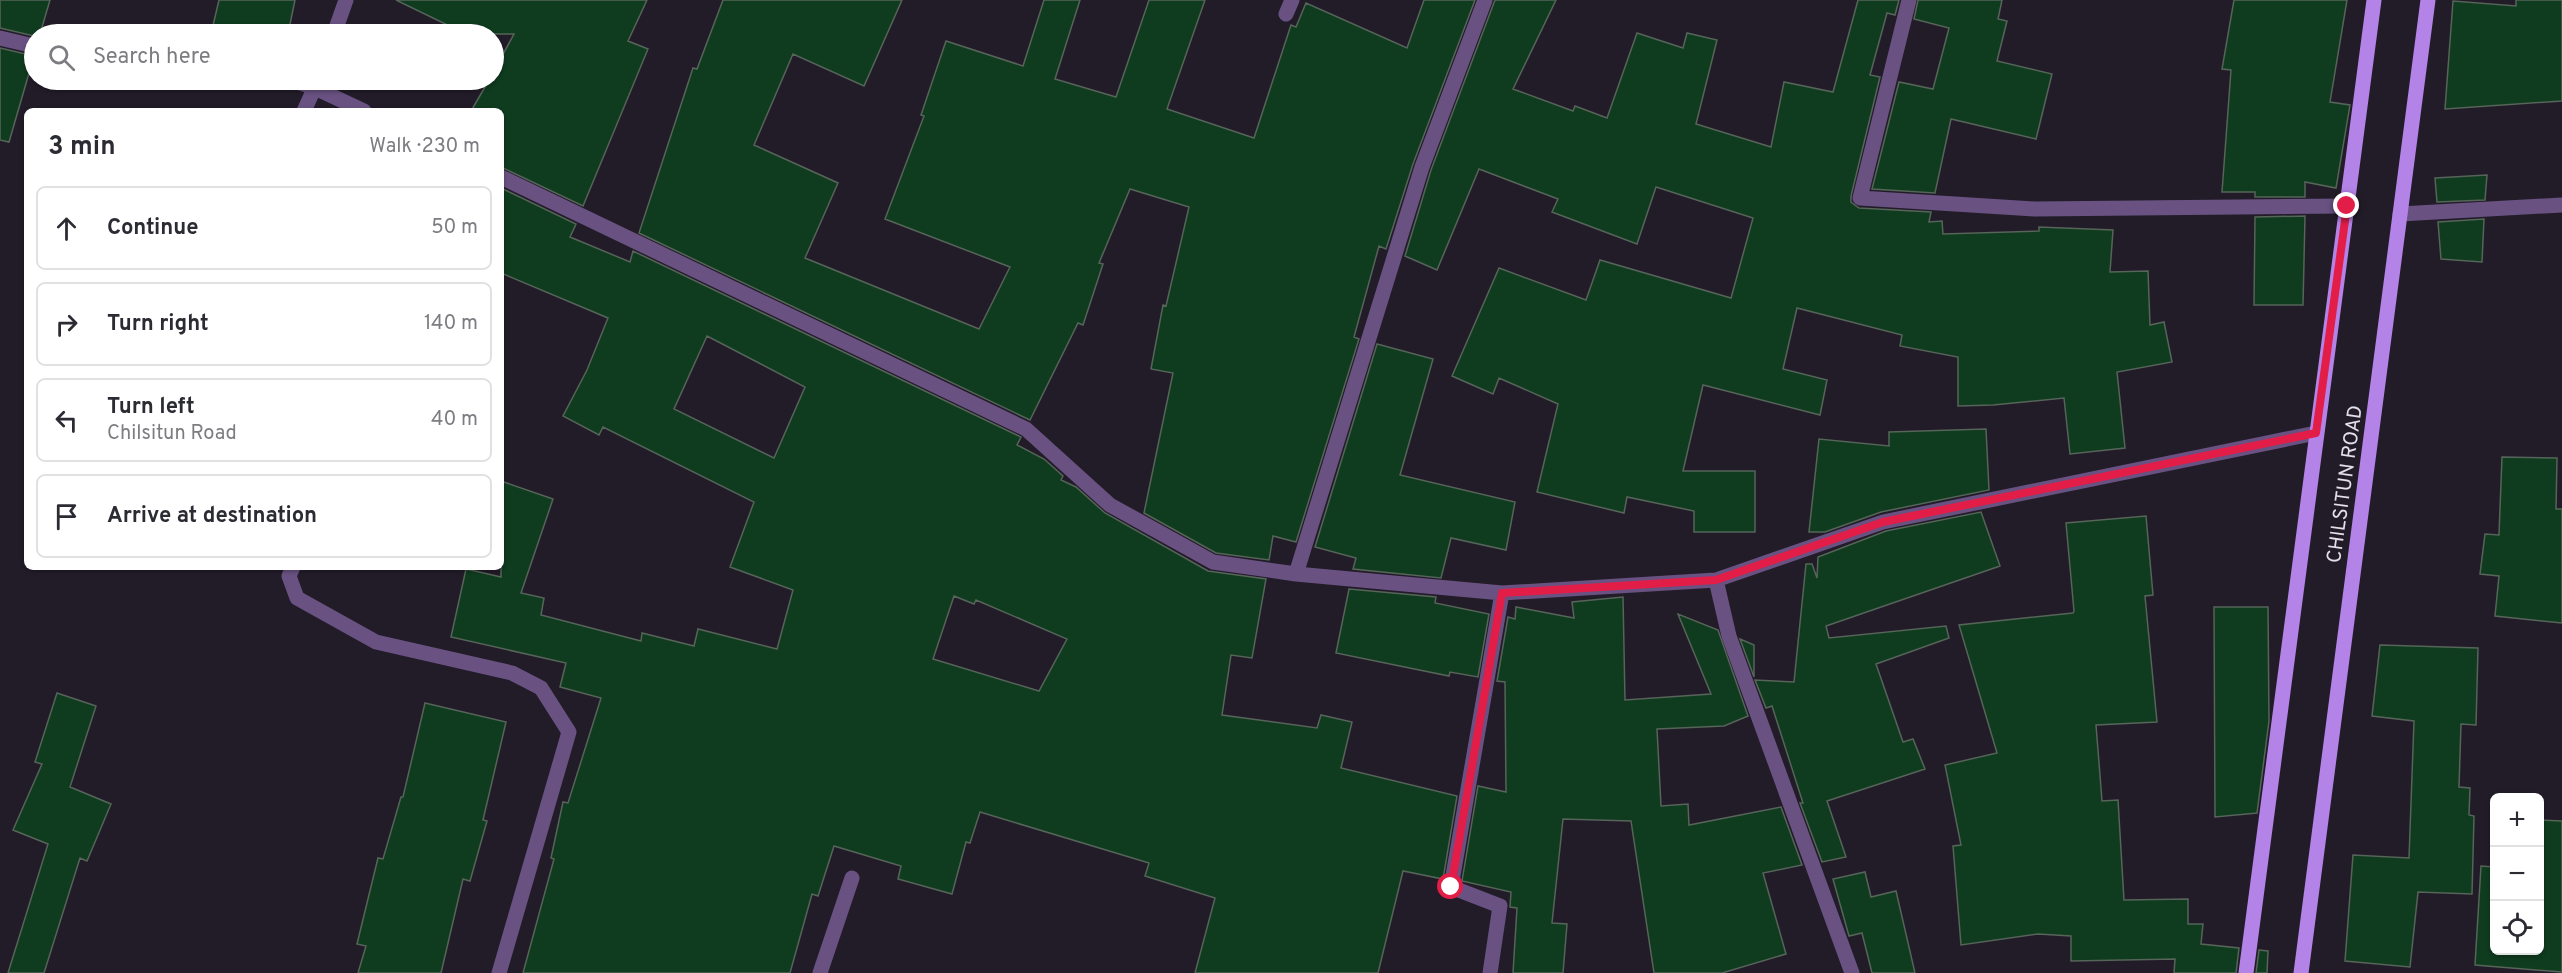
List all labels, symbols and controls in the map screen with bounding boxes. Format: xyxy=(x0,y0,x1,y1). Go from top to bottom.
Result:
search box xyxy=(24,24,504,90)
icon: search xyxy=(45,41,78,74)
text: Search here xyxy=(93,44,211,71)
text: 3 min xyxy=(48,131,116,164)
text: Walk · 230 m xyxy=(369,134,480,160)
route end xyxy=(2333,192,2359,218)
icon: ahead xyxy=(50,212,83,245)
text: Continue xyxy=(107,215,198,242)
text: 50 m xyxy=(431,215,478,241)
icon: right xyxy=(50,308,83,341)
text: Turn right xyxy=(107,311,209,338)
text: 140 m xyxy=(424,311,478,337)
text: Turn left xyxy=(107,394,195,421)
icon: left xyxy=(50,404,83,437)
street label: CHILSITUN ROAD xyxy=(2322,404,2370,565)
text: 40 m xyxy=(431,407,478,433)
text: Chilsitun Road xyxy=(107,421,237,447)
icon: arrive xyxy=(50,500,83,533)
text: Arrive at destination xyxy=(107,503,317,530)
map controls xyxy=(2490,793,2544,955)
button: + xyxy=(2490,793,2544,847)
button: − xyxy=(2490,847,2544,901)
route start xyxy=(1437,873,1463,899)
button: locate xyxy=(2490,901,2544,955)

